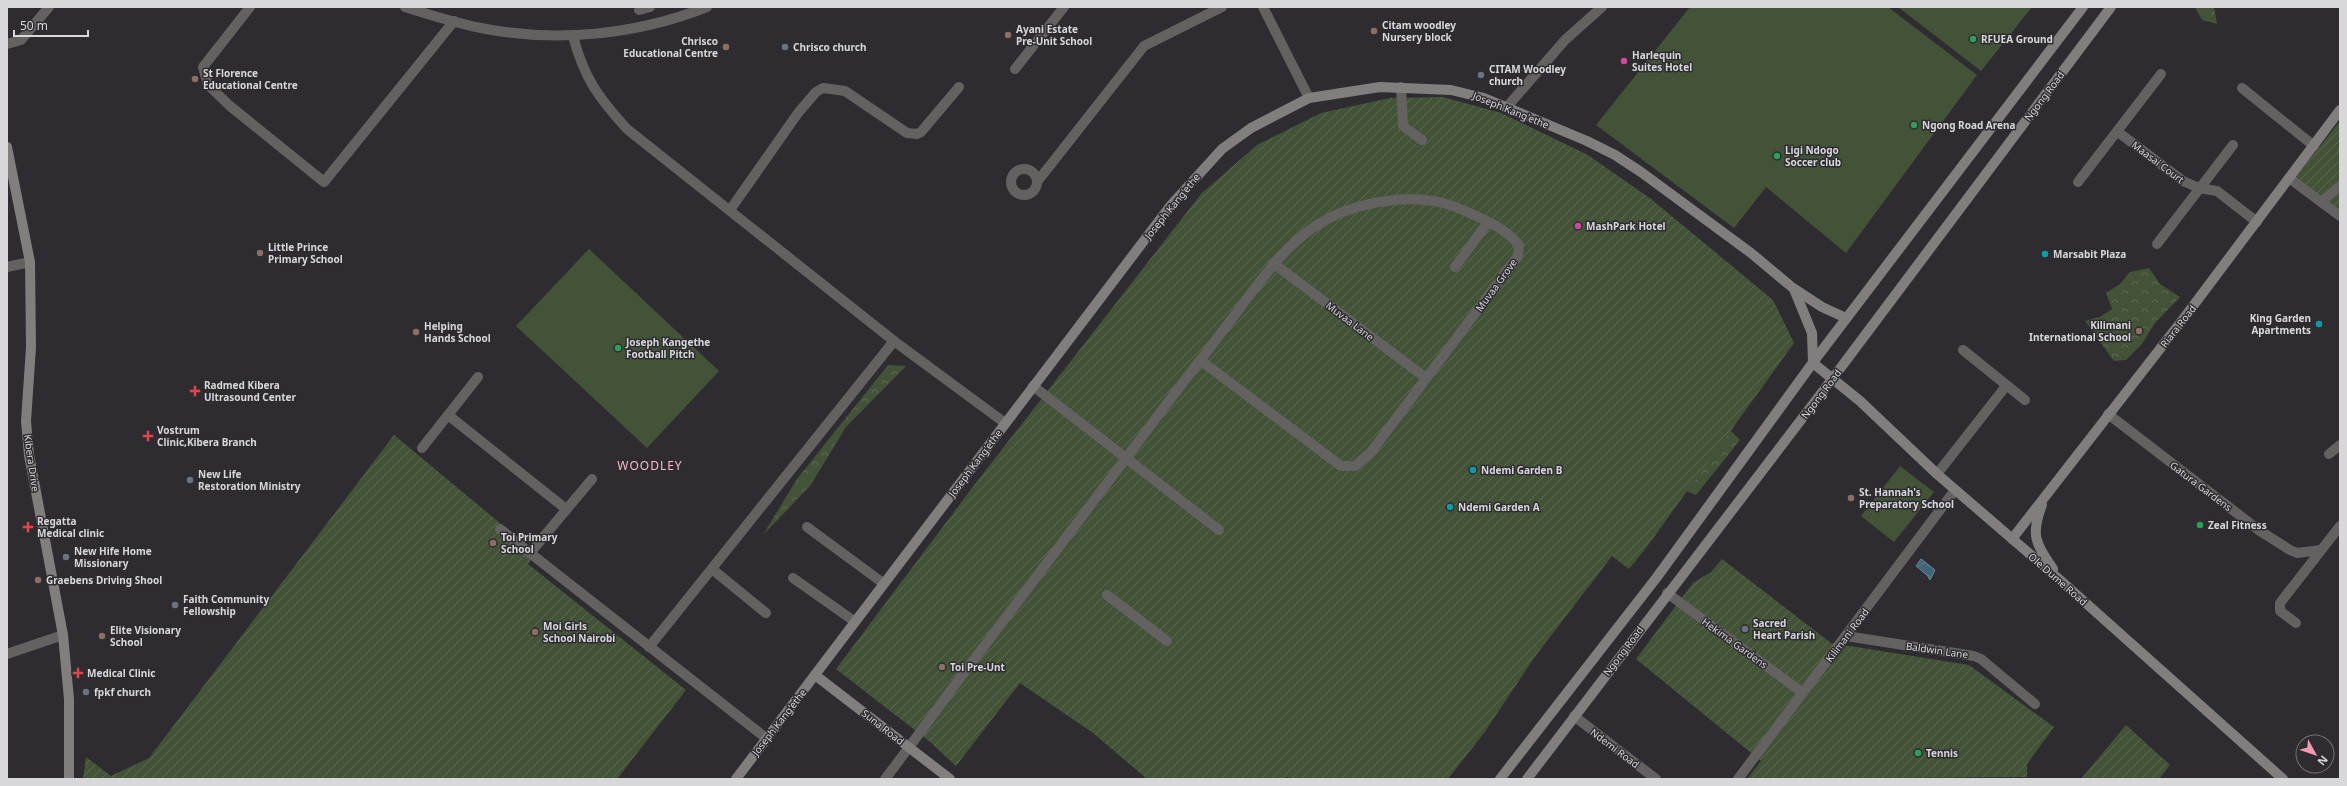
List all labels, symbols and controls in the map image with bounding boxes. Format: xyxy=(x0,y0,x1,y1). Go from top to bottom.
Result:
scale bar xyxy=(14,12,88,38)
text: 50 m xyxy=(20,17,48,34)
place label: Citam woodley Nursery block xyxy=(1382,18,1456,44)
place label: Ayani Estate Pre-Unit School xyxy=(1016,22,1092,48)
marker: Citam woodley Nursery block xyxy=(1369,26,1379,36)
marker: Ayani Estate Pre-Unit School xyxy=(1003,30,1013,40)
place label: RFUEA Ground xyxy=(1981,32,2053,46)
place label: Chrisco Educational Centre xyxy=(623,34,718,60)
marker: RFUEA Ground xyxy=(1968,34,1978,44)
place label: Chrisco church xyxy=(793,40,867,54)
marker: Chrisco Educational Centre xyxy=(721,42,731,52)
marker: Chrisco church xyxy=(780,42,790,52)
place label: Harlequin Suites Hotel xyxy=(1632,48,1692,74)
marker: Harlequin Suites Hotel xyxy=(1619,56,1629,66)
place label: CITAM Woodley church xyxy=(1489,62,1566,88)
place label: St Florence Educational Centre xyxy=(203,66,298,92)
street label: Ngong Road xyxy=(2021,68,2067,124)
marker: CITAM Woodley church xyxy=(1476,70,1486,80)
marker: St Florence Educational Centre xyxy=(190,74,200,84)
street label: Joseph Kang'ethe xyxy=(1470,88,1551,132)
place label: Ngong Road Arena xyxy=(1922,118,2016,132)
marker: Ngong Road Arena xyxy=(1909,120,1919,130)
street label: Maasai Court xyxy=(2129,138,2187,187)
place label: Ligi Ndogo Soccer club xyxy=(1785,143,1841,169)
marker: Ligi Ndogo Soccer club xyxy=(1772,151,1782,161)
street label: Joseph Kang'ethe xyxy=(1140,170,1203,243)
place label: MashPark Hotel xyxy=(1586,219,1666,233)
marker: MashPark Hotel xyxy=(1573,221,1583,231)
place label: Little Prince Primary School xyxy=(268,240,343,266)
place label: Marsabit Plaza xyxy=(2053,247,2126,261)
marker: Little Prince Primary School xyxy=(255,248,265,258)
marker: Marsabit Plaza xyxy=(2040,249,2050,259)
street label: Muvaa Grove xyxy=(1472,256,1520,314)
street label: Muvaa Lane xyxy=(1323,298,1377,344)
street label: Riara Road xyxy=(2157,302,2199,350)
place label: King Garden Apartments xyxy=(2250,311,2311,337)
place label: Kilimani International School xyxy=(2029,318,2131,344)
place label: Helping Hands School xyxy=(424,319,491,345)
marker: King Garden Apartments xyxy=(2314,319,2324,329)
marker: Kilimani International School xyxy=(2134,326,2144,336)
marker: Helping Hands School xyxy=(411,327,421,337)
place label: Joseph Kangethe Football Pitch xyxy=(625,335,710,361)
marker: Joseph Kangethe Football Pitch xyxy=(613,343,623,353)
street label: Ngong Road xyxy=(1798,366,1844,422)
place label: Radmed Kibera Ultrasound Center xyxy=(204,378,297,404)
marker: Radmed Kibera Ultrasound Center xyxy=(189,385,201,397)
place label: Vostrum Clinic,Kibera Branch xyxy=(157,423,257,449)
street label: Joseph Kang'ethe xyxy=(944,426,1005,500)
marker: Vostrum Clinic,Kibera Branch xyxy=(142,430,154,442)
street label: Kibera Drive xyxy=(21,434,43,493)
district label: WOODLEY xyxy=(617,457,683,474)
street label: Gatura Gardens xyxy=(2167,458,2235,514)
place label: Ndemi Garden B xyxy=(1481,463,1563,477)
marker: Ndemi Garden B xyxy=(1468,465,1478,475)
place label: New Life Restoration Ministry xyxy=(198,467,301,493)
marker: New Life Restoration Ministry xyxy=(185,475,195,485)
place label: St. Hannah's Preparatory School xyxy=(1859,485,1954,511)
marker: St. Hannah's Preparatory School xyxy=(1846,493,1856,503)
place label: Ndemi Garden A xyxy=(1458,500,1540,514)
marker: Ndemi Garden A xyxy=(1445,502,1455,512)
place label: Regatta Medical clinic xyxy=(37,514,104,540)
place label: Zeal Fitness xyxy=(2208,518,2267,532)
marker: Zeal Fitness xyxy=(2195,520,2205,530)
marker: Regatta Medical clinic xyxy=(22,521,34,533)
place label: Toi Primary School xyxy=(501,530,558,556)
marker: Toi Primary School xyxy=(488,538,498,548)
place label: New Hife Home Missionary xyxy=(74,544,152,570)
street label: Ole Dume Road xyxy=(2026,550,2090,608)
marker: New Hife Home Missionary xyxy=(61,552,71,562)
place label: Graebens Driving Shool xyxy=(46,573,162,587)
marker: Graebens Driving Shool xyxy=(33,575,43,585)
place label: Faith Community Fellowship xyxy=(183,592,269,618)
marker: Faith Community Fellowship xyxy=(170,600,180,610)
street label: Kilimani Road xyxy=(1822,605,1872,665)
street label: Hekima Gardens xyxy=(1699,614,1771,672)
place label: Sacred Heart Parish xyxy=(1753,616,1815,642)
place label: Moi Girls School Nairobi xyxy=(543,619,615,645)
place label: Elite Visionary School xyxy=(110,623,181,649)
street label: Ngong Road xyxy=(1600,623,1646,679)
marker: Sacred Heart Parish xyxy=(1740,624,1750,634)
marker: Moi Girls School Nairobi xyxy=(530,627,540,637)
marker: Elite Visionary School xyxy=(97,631,107,641)
street label: Baldwin Lane xyxy=(1905,639,1969,661)
place label: Toi Pre-Unt xyxy=(950,660,1006,674)
marker: Toi Pre-Unt xyxy=(937,662,947,672)
place label: Medical Clinic xyxy=(87,666,155,680)
marker: Medical Clinic xyxy=(72,667,84,679)
place label: fpkf church xyxy=(94,685,151,699)
street label: Joseph Kang'ethe xyxy=(748,686,810,759)
marker: fpkf church xyxy=(81,687,91,697)
street label: Suna Road xyxy=(859,706,907,748)
street label: Ndemi Road xyxy=(1588,725,1642,771)
north arrow xyxy=(2295,734,2335,774)
place label: Tennis xyxy=(1926,746,1958,760)
marker: Tennis xyxy=(1913,748,1923,758)
text: N xyxy=(2314,752,2332,769)

